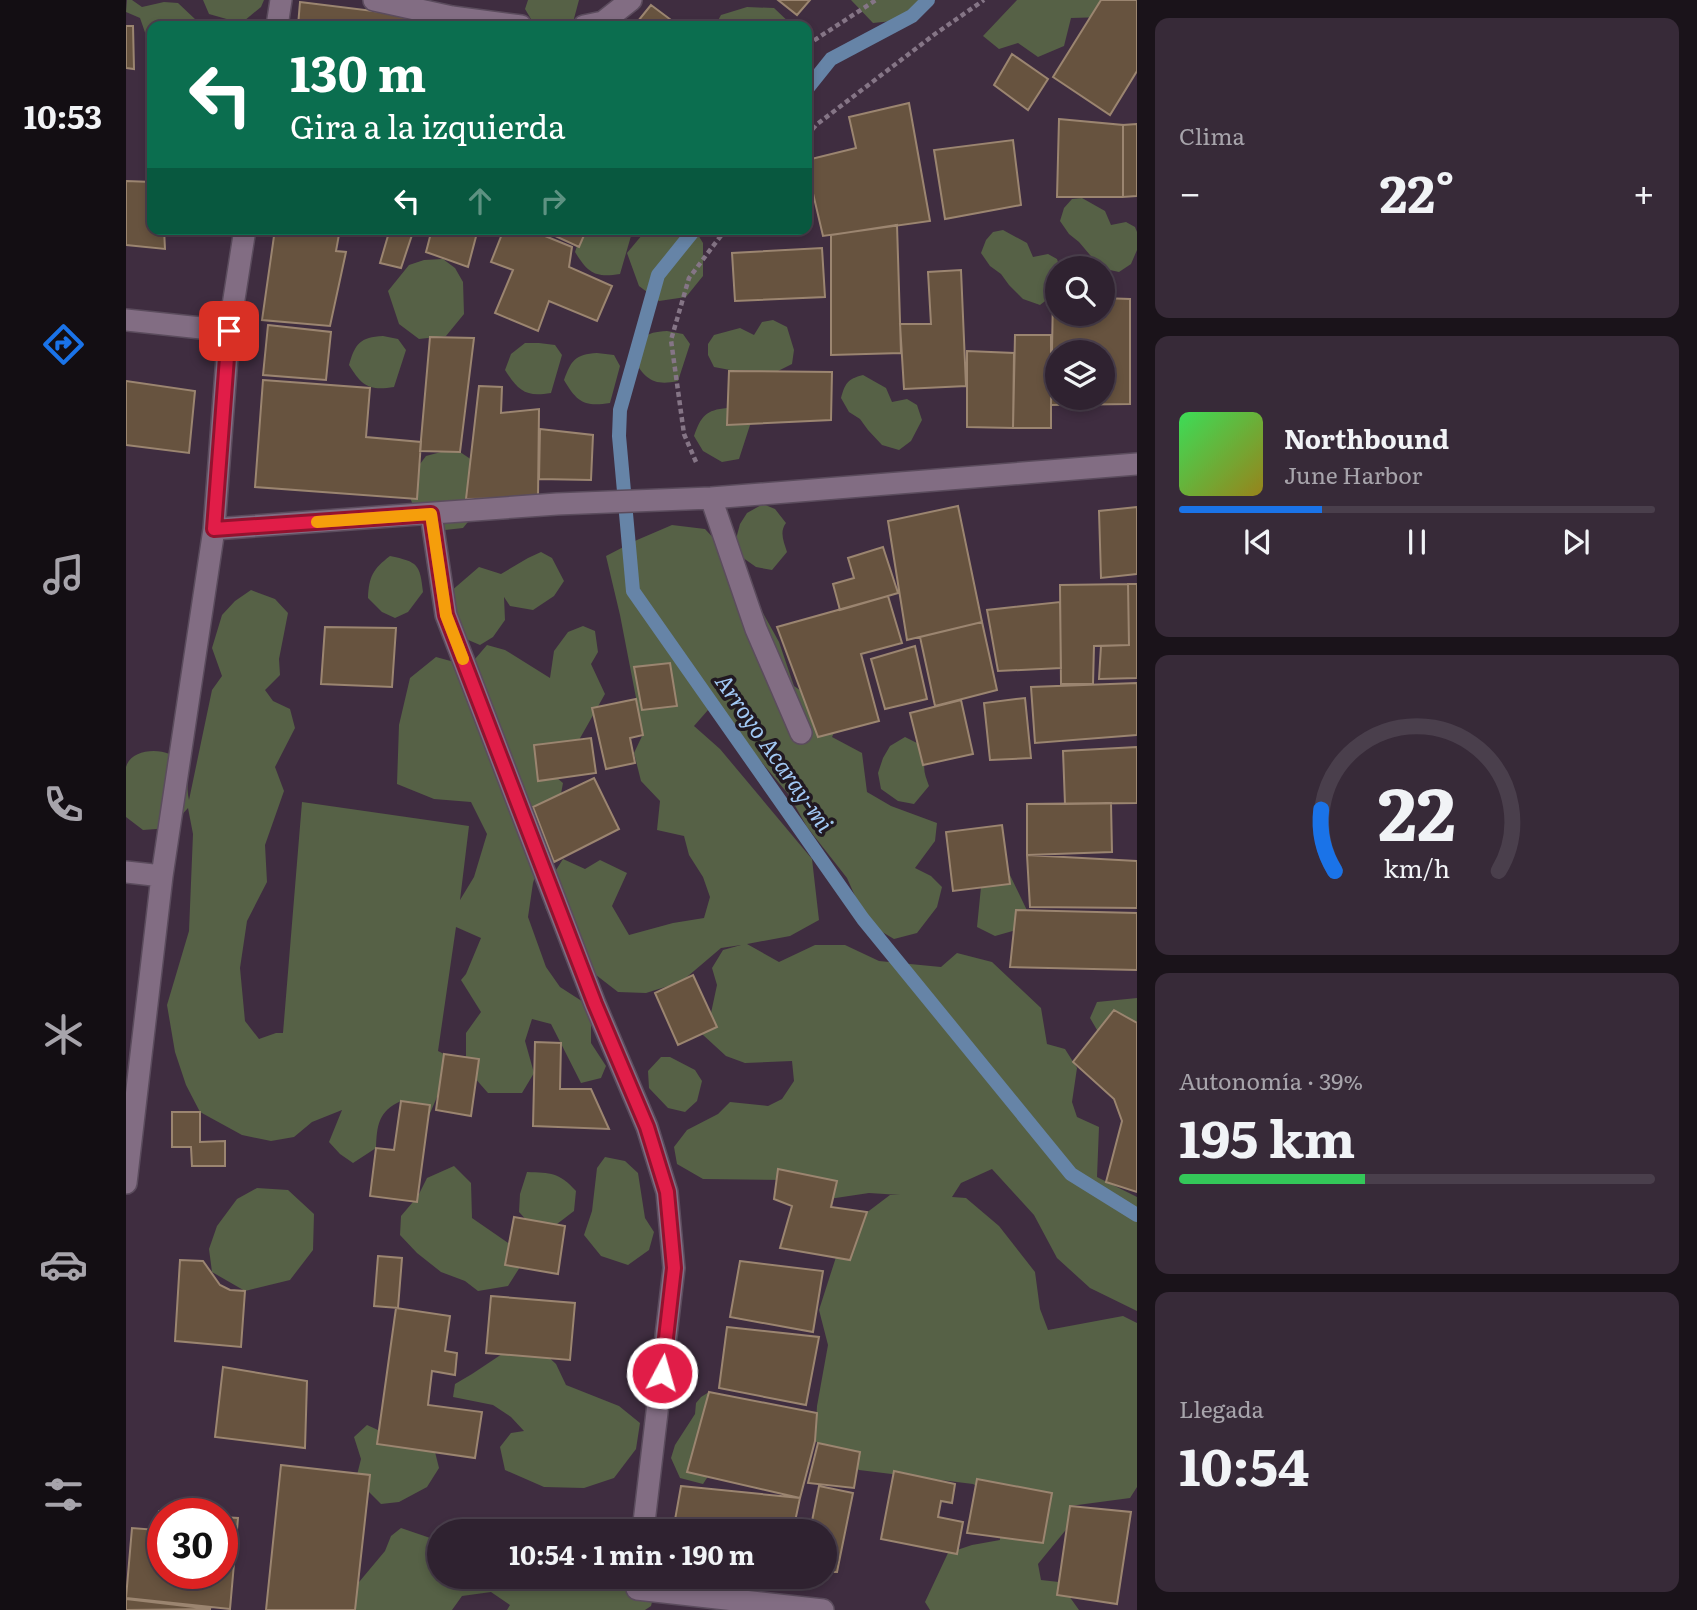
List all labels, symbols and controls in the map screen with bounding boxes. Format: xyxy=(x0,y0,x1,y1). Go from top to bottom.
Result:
text: 130 m xyxy=(290,34,426,107)
icon: left xyxy=(175,49,266,140)
text: 10:53 xyxy=(24,91,102,139)
text: Gira a la izquierda xyxy=(290,101,565,149)
text: Clima xyxy=(1179,118,1245,152)
text: 22° xyxy=(1379,152,1455,229)
text: − xyxy=(1179,162,1201,219)
text: + xyxy=(1633,162,1655,219)
icon: left xyxy=(388,182,426,220)
icon: ahead xyxy=(461,182,499,220)
icon: right xyxy=(534,182,572,220)
map controls xyxy=(1045,256,1115,410)
button: search xyxy=(1045,256,1115,326)
pin xyxy=(199,301,259,361)
icon: arrive xyxy=(210,312,248,350)
icon: directions xyxy=(39,320,88,369)
button: layers xyxy=(1045,340,1115,410)
text: Northbound xyxy=(1284,418,1449,457)
text: June Harbor xyxy=(1284,457,1422,491)
icon: previous xyxy=(1239,523,1277,561)
icon: pause xyxy=(1398,523,1436,561)
icon: next xyxy=(1557,523,1595,561)
icon: music xyxy=(39,550,88,599)
water label: Arroyo Acaray-mi xyxy=(708,666,843,838)
text: 22 xyxy=(1378,755,1456,863)
icon: phone xyxy=(39,780,88,829)
text: km/h xyxy=(1384,849,1450,886)
icon: climate xyxy=(39,1010,88,1059)
text: Autonomía · 39% xyxy=(1179,1063,1363,1097)
text: 195 km xyxy=(1179,1097,1355,1174)
icon: car xyxy=(39,1240,88,1289)
position arrow xyxy=(625,1336,699,1410)
text: Llegada xyxy=(1179,1391,1264,1425)
text: 10:54 xyxy=(1179,1425,1309,1502)
icon: filters xyxy=(39,1470,88,1519)
speed limit sign: 30 xyxy=(147,1498,238,1589)
text: 10:54 · 1 min · 190 m xyxy=(509,1534,755,1573)

